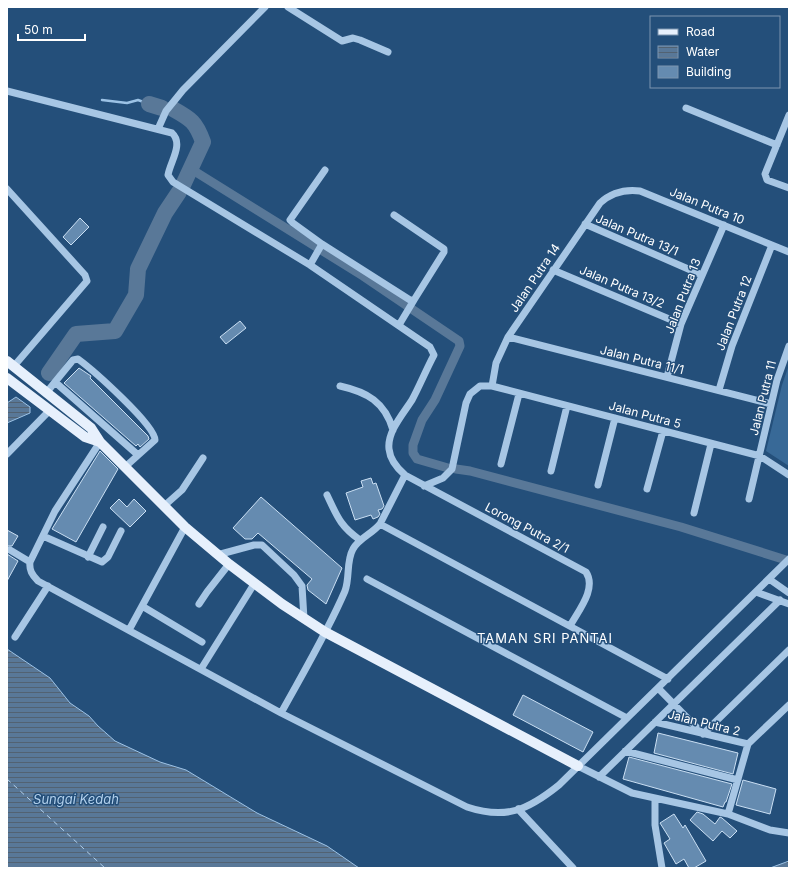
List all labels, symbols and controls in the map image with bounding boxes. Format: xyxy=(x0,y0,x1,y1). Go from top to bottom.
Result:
scale bar xyxy=(18,16,85,42)
legend xyxy=(650,16,780,88)
text: 50 m xyxy=(24,22,53,37)
text: Road xyxy=(686,24,715,39)
text: Water xyxy=(686,44,720,59)
text: Building xyxy=(686,64,731,79)
street label: Jalan Putra 10 xyxy=(668,184,747,227)
street label: Jalan Putra 13/1 xyxy=(594,210,681,259)
street label: Jalan Putra 14 xyxy=(506,240,563,315)
street label: Jalan Putra 13 xyxy=(661,256,704,336)
street label: Jalan Putra 13/2 xyxy=(577,262,667,311)
street label: Jalan Putra 12 xyxy=(712,273,755,352)
street label: Jalan Putra 11/1 xyxy=(599,342,686,377)
street label: Jalan Putra 11 xyxy=(746,359,779,437)
street label: Jalan Putra 5 xyxy=(607,398,683,431)
street label: Lorong Putra 2/1 xyxy=(483,499,572,556)
district label: TAMAN SRI PANTAI xyxy=(477,630,613,646)
street label: Jalan Putra 2 xyxy=(666,706,742,739)
water label: Sungai Kedah xyxy=(33,791,119,807)

